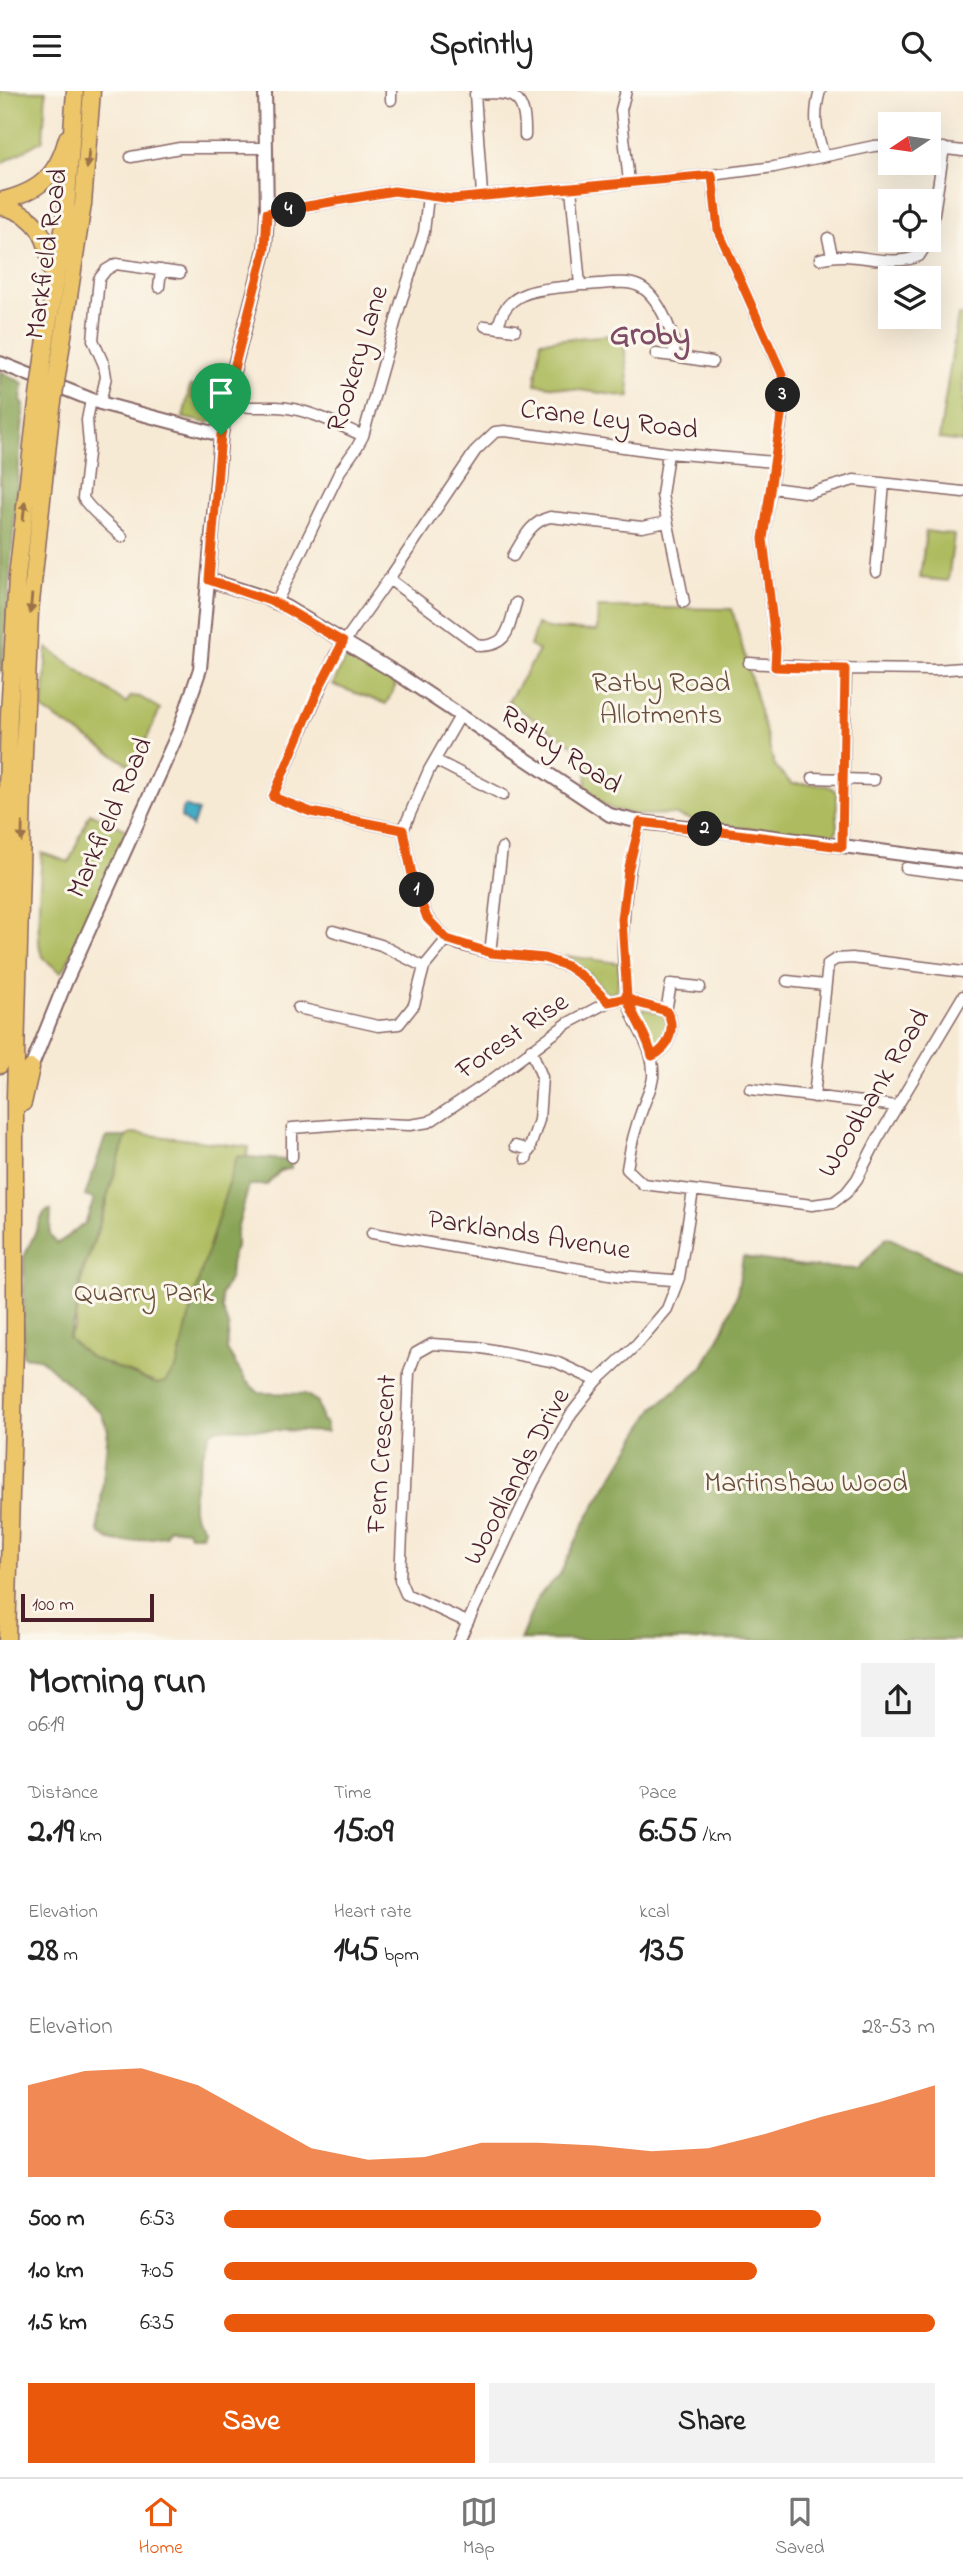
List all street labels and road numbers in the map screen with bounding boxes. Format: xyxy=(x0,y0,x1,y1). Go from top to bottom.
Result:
street label: Markfield Road xyxy=(16,166,80,342)
street label: Rookery Lane xyxy=(317,280,401,438)
street label: Crane Ley Road xyxy=(518,390,701,452)
street label: Ratby Road xyxy=(491,696,629,806)
street label: Markfield Road xyxy=(57,731,165,905)
street label: Forest Rise xyxy=(447,983,578,1091)
street label: Woodbank Road xyxy=(808,1002,942,1186)
street label: Parklands Avenue xyxy=(425,1200,634,1272)
street label: Fern Crescent xyxy=(357,1373,409,1536)
street label: Woodlands Drive xyxy=(454,1381,582,1573)

